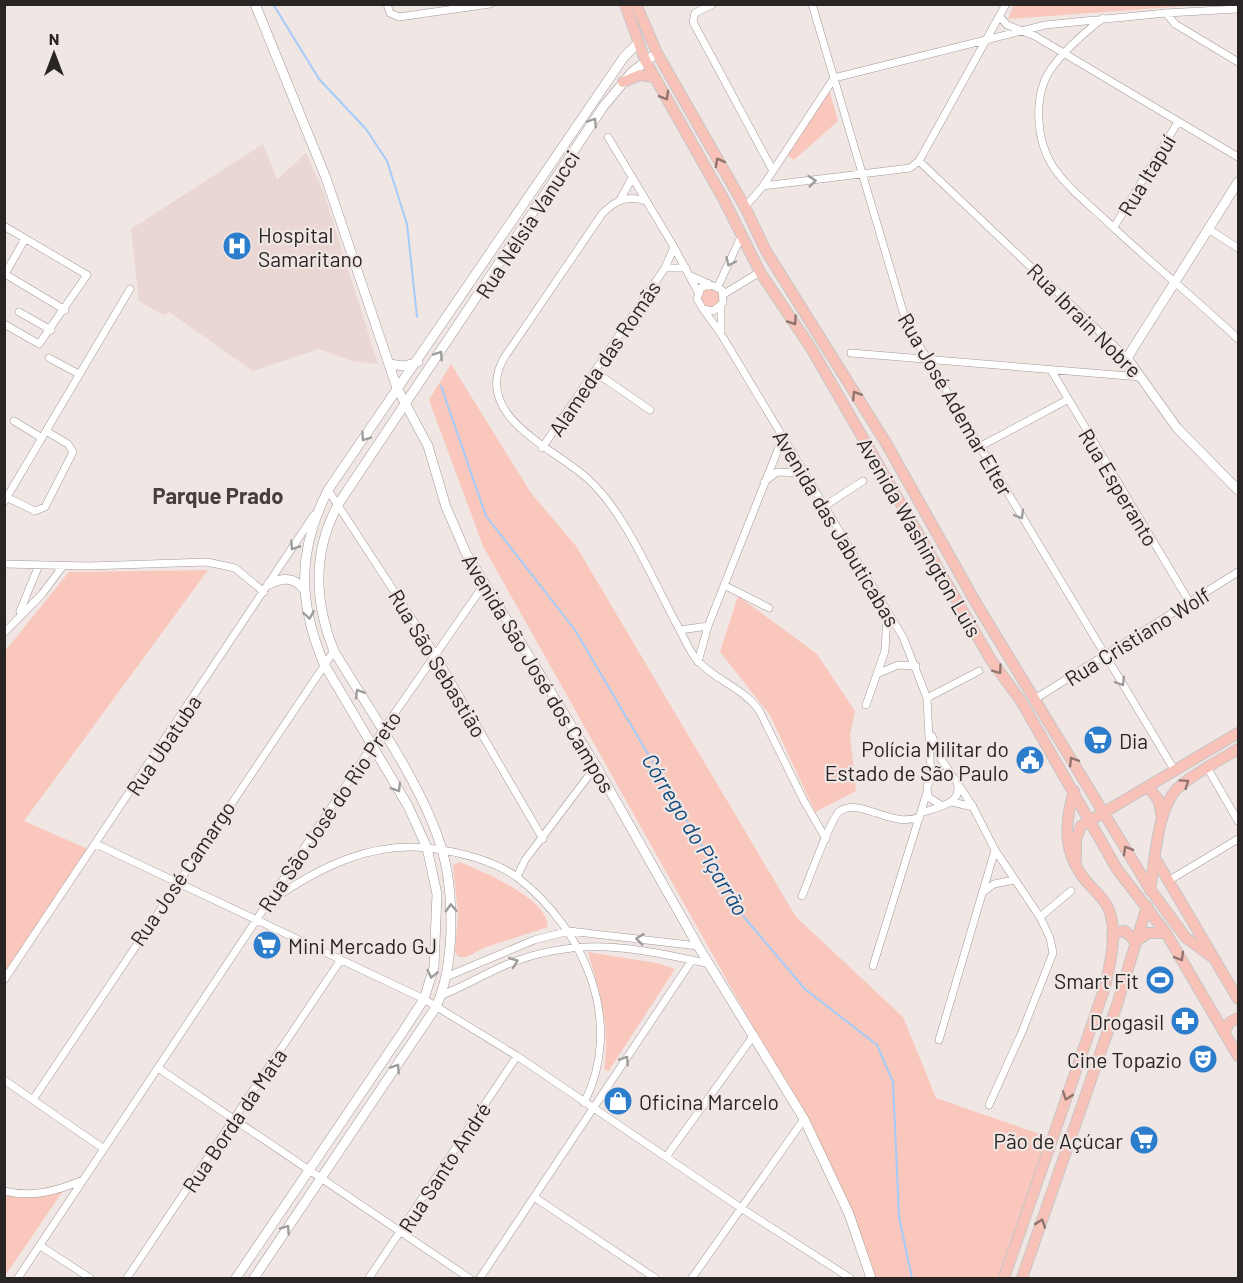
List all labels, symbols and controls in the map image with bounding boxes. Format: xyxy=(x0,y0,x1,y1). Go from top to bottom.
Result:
north arrow xyxy=(24,24,84,84)
text: N xyxy=(49,29,59,48)
one-way arrow xyxy=(658,90,669,100)
one-way arrow xyxy=(586,118,597,129)
street label: Rua Itapuí xyxy=(1112,129,1180,220)
street label: Rua Nélsia Vanucci xyxy=(470,145,584,303)
one-way arrow xyxy=(715,158,726,168)
one-way arrow xyxy=(808,175,817,188)
place label: Hospital Samaritano xyxy=(258,222,363,271)
hospital icon: Hospital Samaritano xyxy=(221,230,253,262)
one-way arrow xyxy=(726,255,738,266)
street label: Rua Ibrain Nobre xyxy=(1023,258,1147,382)
street label: Alameda das Romãs xyxy=(543,276,665,440)
street label: Rua José Ademar Elter xyxy=(893,308,1019,500)
one-way arrow xyxy=(786,314,797,325)
one-way arrow xyxy=(432,351,444,361)
one-way arrow xyxy=(852,391,864,401)
street label: Rua Esperanto xyxy=(1074,424,1164,550)
street label: Avenida das Jabuticabas xyxy=(768,425,906,631)
one-way arrow xyxy=(361,430,372,441)
street label: Avenida Washington Luis xyxy=(853,433,987,641)
district label: Parque Prado xyxy=(152,482,284,508)
one-way arrow xyxy=(1013,509,1025,519)
one-way arrow xyxy=(290,539,301,550)
street label: Avenida São José dos Campos xyxy=(458,549,620,797)
street label: Rua Cristiano Wolf xyxy=(1060,581,1214,691)
street label: Rua São Sebastião xyxy=(384,584,492,742)
one-way arrow xyxy=(302,611,314,620)
one-way arrow xyxy=(991,663,1002,674)
one-way arrow xyxy=(1113,676,1125,686)
one-way arrow xyxy=(354,689,366,699)
street label: Rua Ubatuba xyxy=(120,690,206,800)
street label: Rua São José do Rio Preto xyxy=(252,706,406,916)
supermarket icon: Dia xyxy=(1082,724,1114,756)
place label: Dia xyxy=(1119,728,1148,753)
place label: Polícia Militar do Estado de São Paulo xyxy=(825,736,1009,785)
public building icon: Polícia Militar do Estado de São Paulo xyxy=(1014,744,1046,776)
water label: Córrego do Piçarrão xyxy=(637,748,755,920)
one-way arrow xyxy=(1069,757,1081,767)
one-way arrow xyxy=(1179,780,1190,791)
one-way arrow xyxy=(390,782,401,792)
street label: Rua José Camargo xyxy=(124,796,240,950)
one-way arrow xyxy=(1123,846,1135,856)
one-way arrow xyxy=(444,904,457,913)
supermarket icon: Mini Mercado GJ xyxy=(251,929,283,961)
place label: Mini Mercado GJ xyxy=(288,933,437,958)
one-way arrow xyxy=(635,933,644,946)
one-way arrow xyxy=(1172,951,1184,961)
one-way arrow xyxy=(508,956,519,969)
sports icon: Smart Fit xyxy=(1144,964,1176,996)
one-way arrow xyxy=(427,968,440,978)
place label: Smart Fit xyxy=(1054,968,1139,993)
pharmacy icon: Drogasil xyxy=(1169,1005,1201,1037)
place label: Drogasil xyxy=(1090,1009,1164,1034)
street label: Rua Borda da Mata xyxy=(177,1043,291,1197)
theatre icon: Cine Topazio xyxy=(1187,1043,1219,1075)
place label: Cine Topazio xyxy=(1067,1047,1182,1072)
one-way arrow xyxy=(618,1056,629,1067)
one-way arrow xyxy=(389,1064,400,1075)
shop icon: Oficina Marcelo xyxy=(602,1085,634,1117)
place label: Oficina Marcelo xyxy=(639,1089,779,1114)
one-way arrow xyxy=(1062,1090,1075,1100)
street label: Rua Santo André xyxy=(393,1097,495,1237)
supermarket icon: Pão de Açúcar xyxy=(1128,1124,1160,1156)
place label: Pão de Açúcar xyxy=(994,1128,1123,1153)
one-way arrow xyxy=(1033,1218,1046,1229)
one-way arrow xyxy=(279,1225,290,1236)

